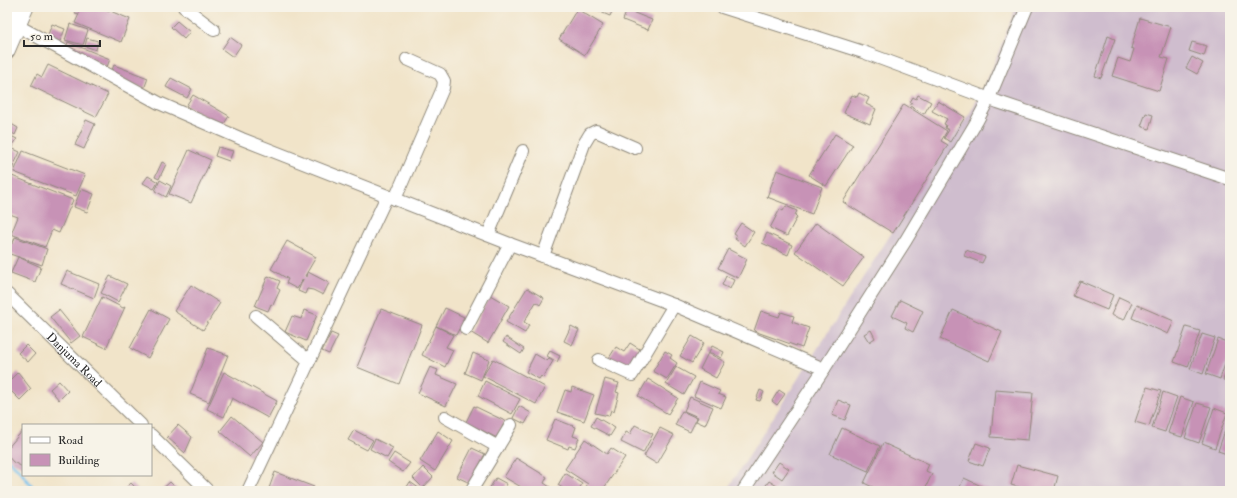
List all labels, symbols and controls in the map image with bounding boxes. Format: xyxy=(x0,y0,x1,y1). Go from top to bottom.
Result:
scale bar xyxy=(24,22,100,48)
text: 50 m xyxy=(30,29,54,44)
street label: Danjuma Road xyxy=(43,329,105,390)
legend xyxy=(22,424,152,476)
text: Road xyxy=(58,433,83,448)
text: Building xyxy=(58,453,101,468)

